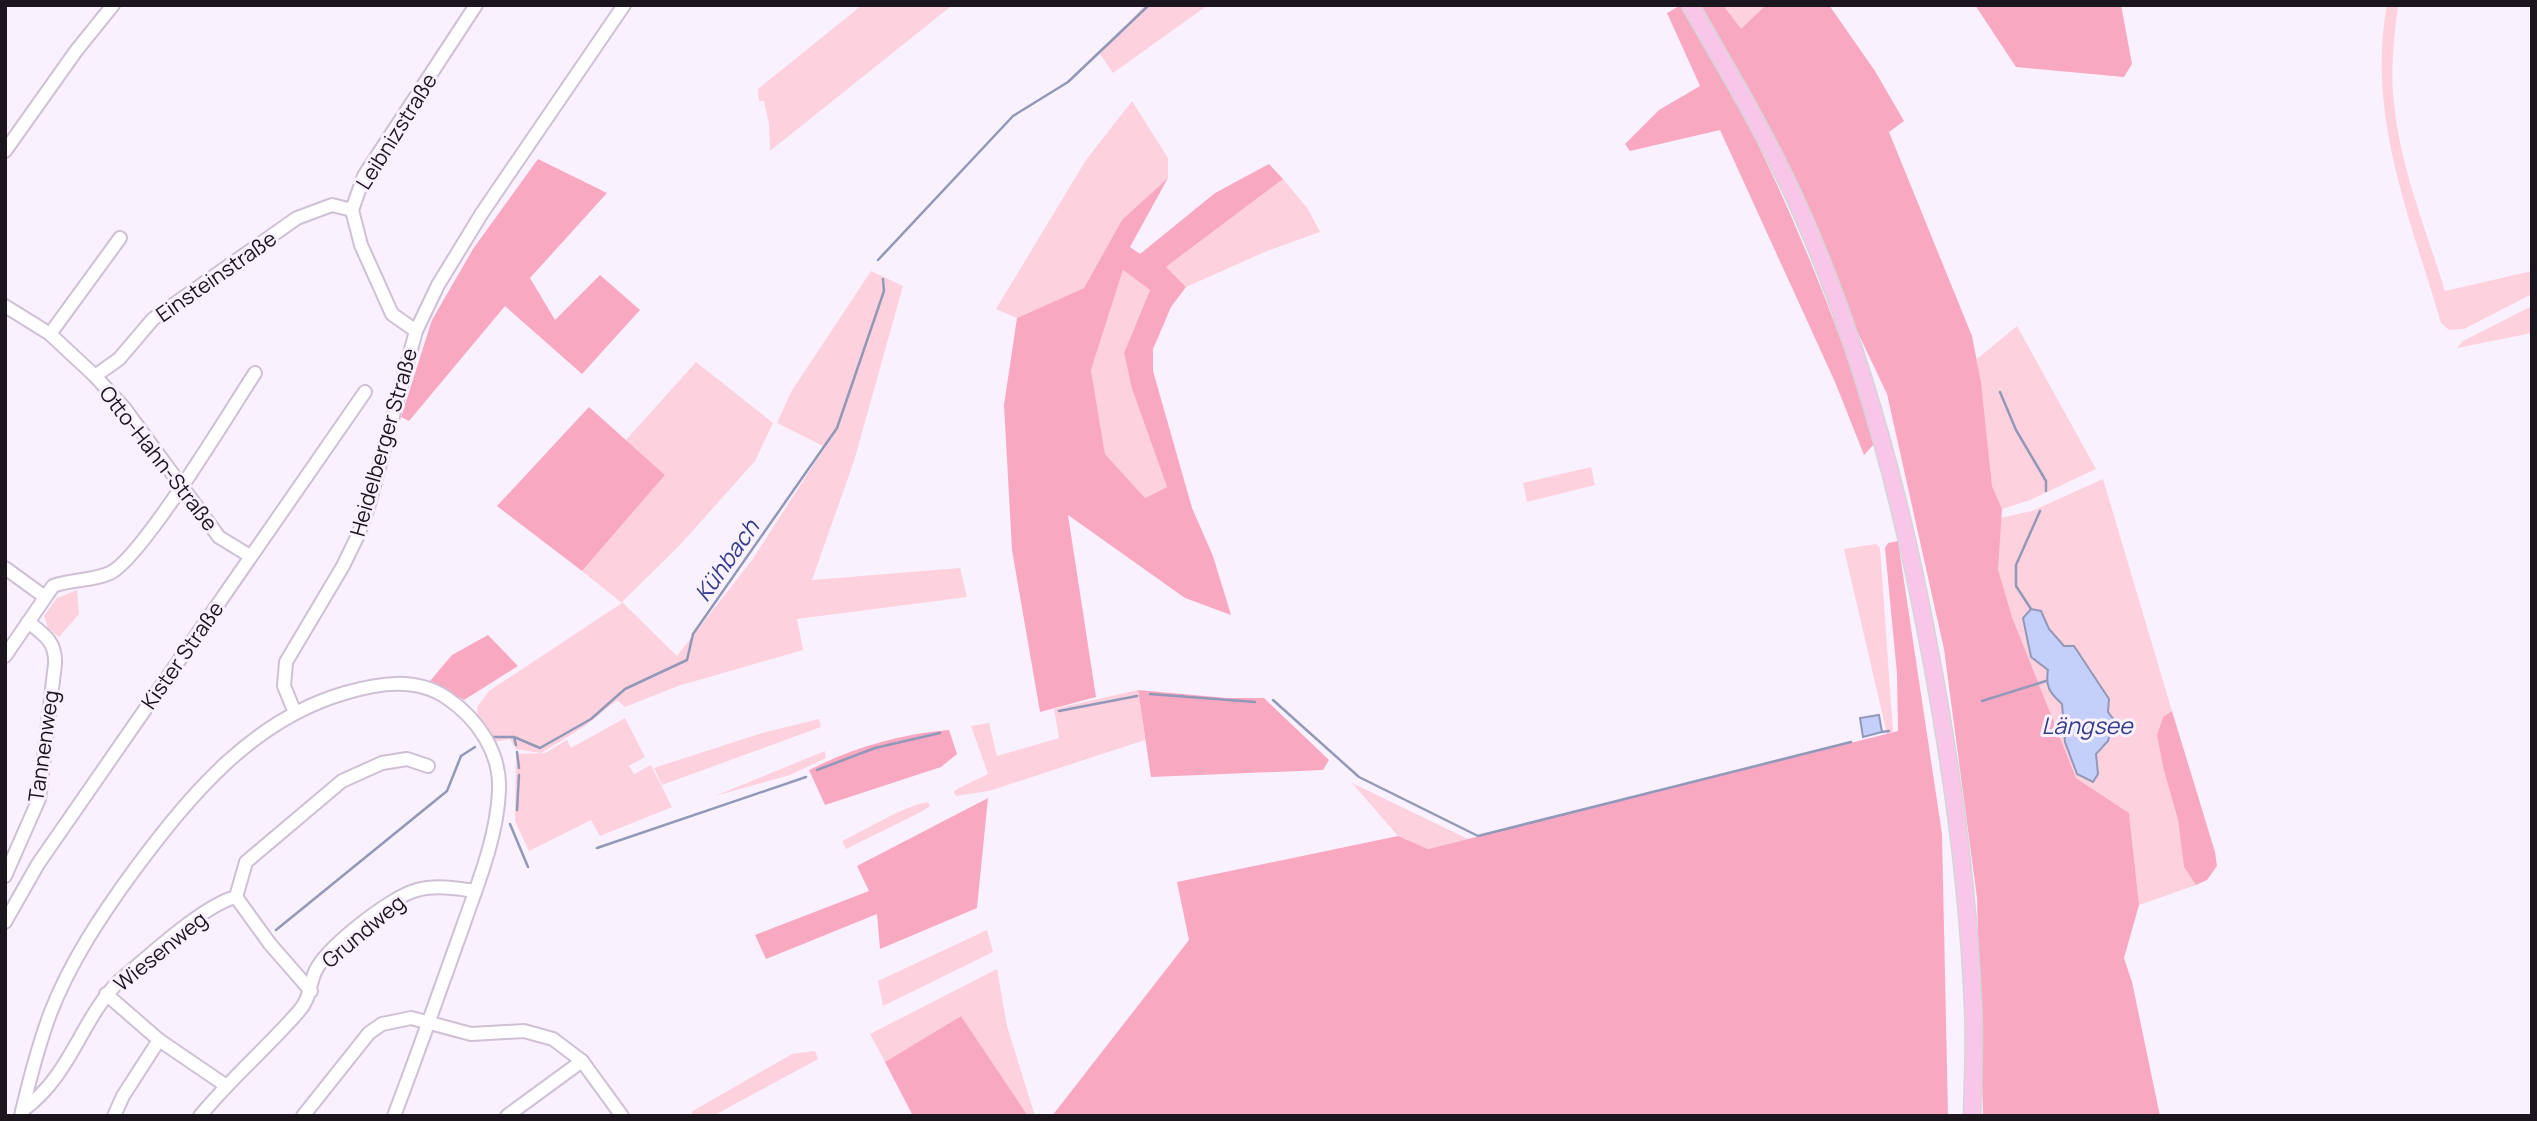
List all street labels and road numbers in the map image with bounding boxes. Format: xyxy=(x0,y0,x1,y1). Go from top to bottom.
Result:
street label: Leibnizstraße xyxy=(349,68,443,194)
street label: Einsteinstraße xyxy=(150,224,282,328)
street label: Heidelberger Straße xyxy=(343,345,423,539)
street label: Otto-Hahn-Straße xyxy=(94,380,224,536)
street label: Kister Straße xyxy=(135,596,229,714)
street label: Tannenweg xyxy=(21,688,65,804)
street label: Grundweg xyxy=(316,888,410,974)
street label: Wiesenweg xyxy=(108,905,212,997)

